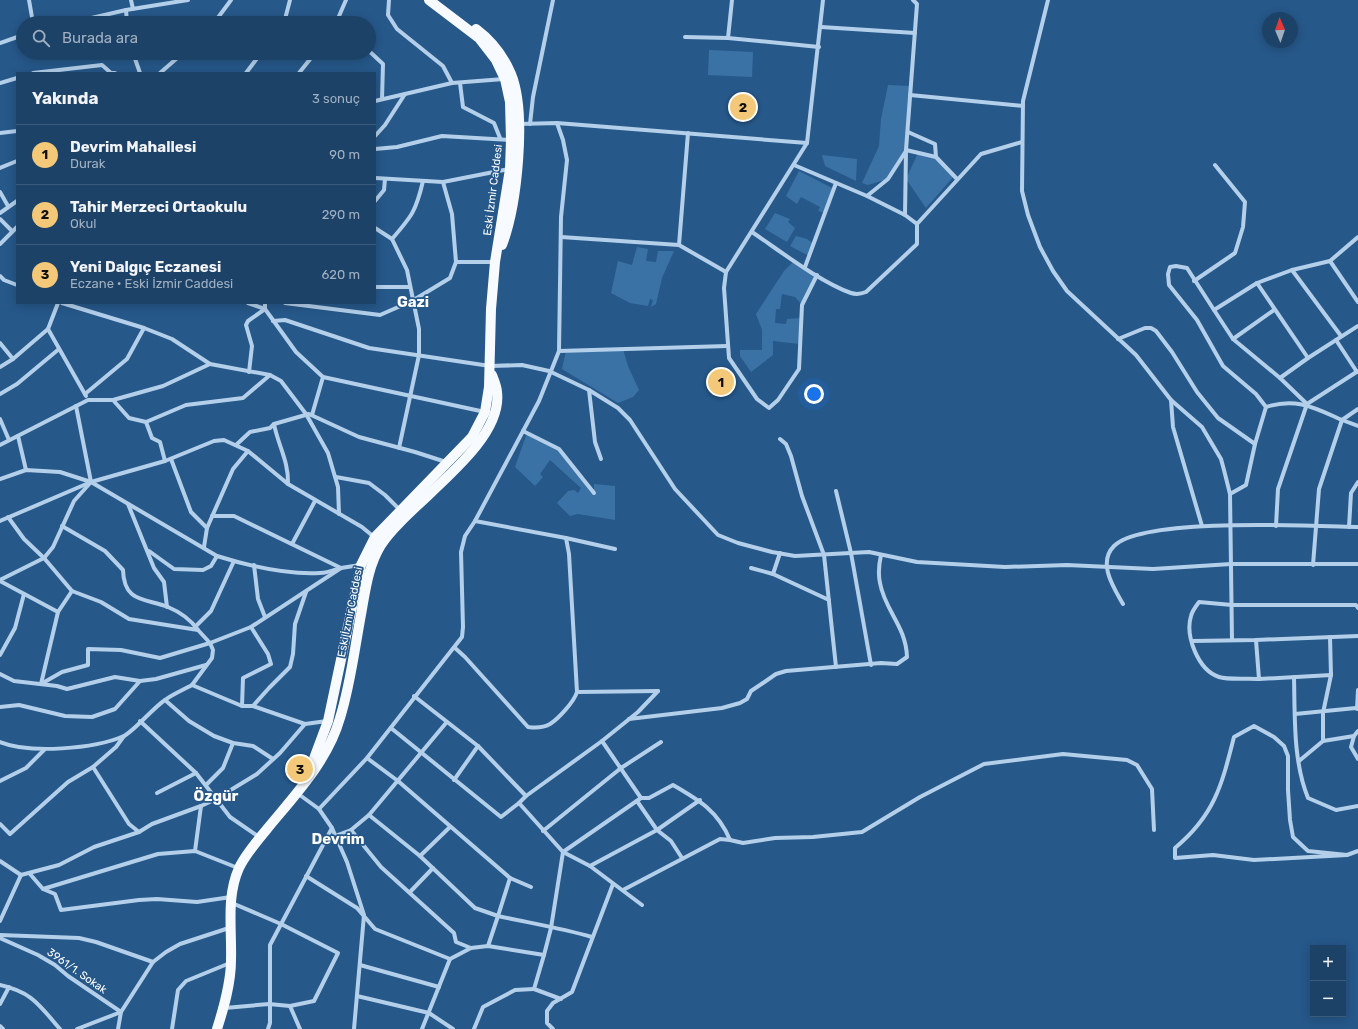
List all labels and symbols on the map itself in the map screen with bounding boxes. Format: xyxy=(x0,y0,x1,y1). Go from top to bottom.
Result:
north arrow xyxy=(1262,12,1298,48)
pin: 2 xyxy=(730,92,756,122)
street label: Eski İzmir Caddesi xyxy=(480,143,505,236)
district label: Gazi xyxy=(397,293,429,311)
pin: 1 xyxy=(708,367,734,397)
your location xyxy=(804,384,824,404)
street label: Eski İzmir Caddesi xyxy=(334,565,365,658)
pin: 3 xyxy=(287,754,313,784)
district label: Özgür xyxy=(194,787,239,805)
district label: Devrim xyxy=(311,830,365,848)
street label: 3961/1. Sokak xyxy=(45,946,110,997)

